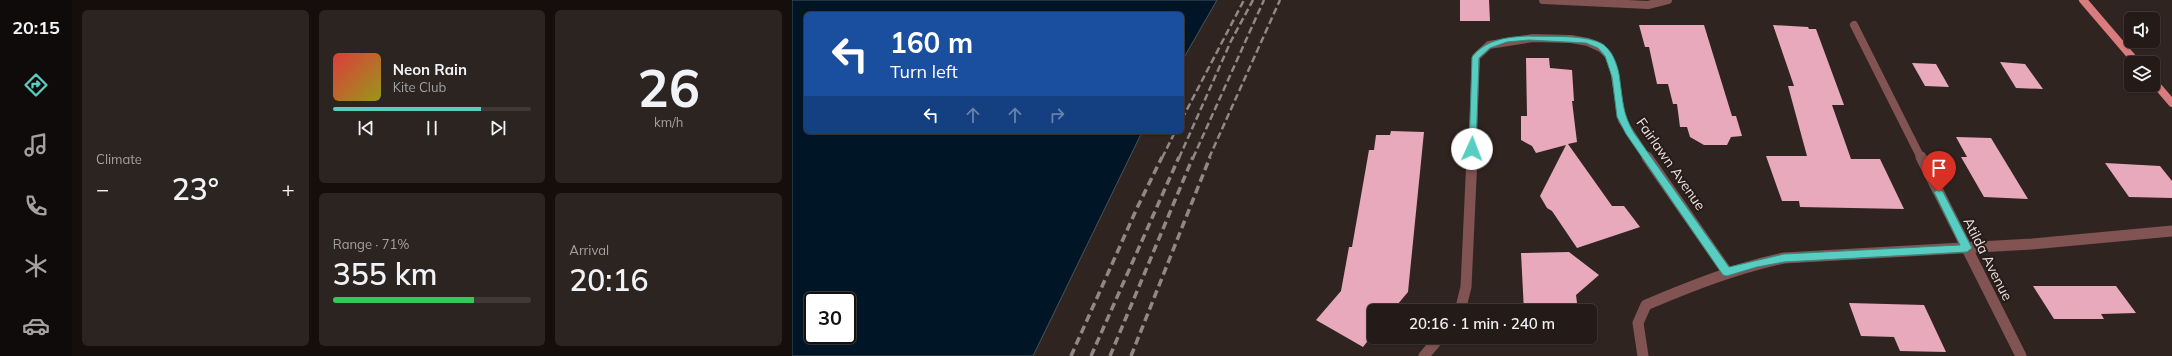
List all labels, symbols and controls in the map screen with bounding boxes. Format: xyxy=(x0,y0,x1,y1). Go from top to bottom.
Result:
map controls xyxy=(2124,12,2160,92)
button: sound xyxy=(2124,12,2160,48)
text: 20:15 xyxy=(12,16,60,39)
text: 160 m xyxy=(890,25,973,60)
icon: left xyxy=(824,28,876,80)
text: 26 xyxy=(637,55,700,120)
button: layers xyxy=(2124,56,2160,92)
text: Neon Rain xyxy=(393,60,467,79)
text: Turn left xyxy=(890,60,958,83)
icon: directions xyxy=(22,71,50,99)
text: Kite Club xyxy=(393,79,446,95)
icon: left xyxy=(920,104,942,126)
icon: ahead xyxy=(962,104,984,126)
icon: ahead xyxy=(1004,104,1026,126)
icon: right xyxy=(1046,104,1068,126)
text: km/h xyxy=(654,114,683,130)
street label: Fairlawn Avenue xyxy=(1632,114,1710,214)
icon: previous xyxy=(355,117,377,139)
icon: pause xyxy=(421,117,443,139)
icon: next xyxy=(487,117,509,139)
position arrow xyxy=(1451,128,1493,170)
icon: music xyxy=(22,131,50,159)
text: Climate xyxy=(96,151,142,167)
pin xyxy=(1922,151,1956,192)
icon: arrive xyxy=(1928,157,1950,179)
text: 23° xyxy=(172,170,219,208)
text: − xyxy=(96,175,109,203)
text: + xyxy=(281,175,295,203)
icon: phone xyxy=(22,192,50,220)
street label: Atilda Avenue xyxy=(1959,214,2017,304)
text: Range · 71% xyxy=(333,236,410,252)
text: Arrival xyxy=(569,242,609,258)
icon: climate xyxy=(22,252,50,280)
text: 355 km xyxy=(333,255,437,293)
text: 20:16 xyxy=(569,261,648,299)
speed limit sign: 30 xyxy=(804,292,856,344)
icon: car xyxy=(22,312,50,340)
text: 20:16 · 1 min · 240 m xyxy=(1409,314,1555,333)

